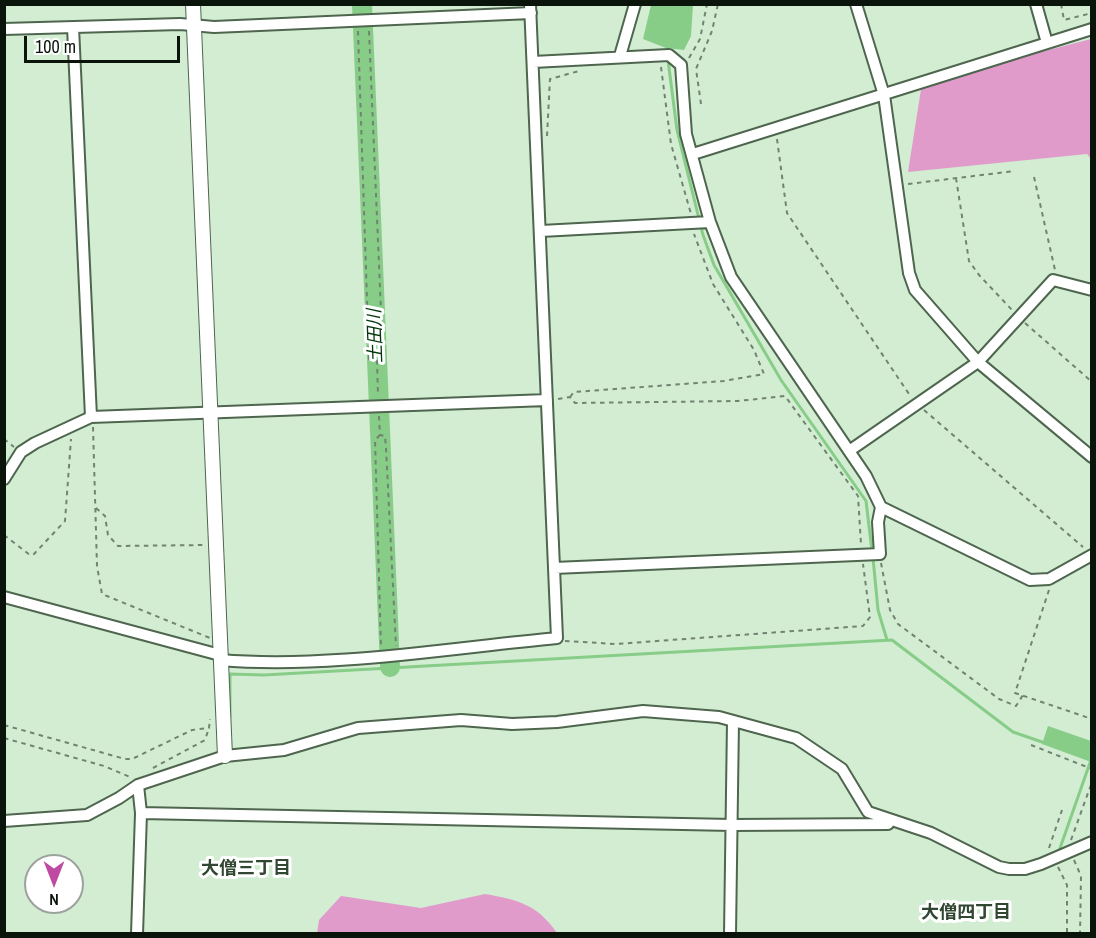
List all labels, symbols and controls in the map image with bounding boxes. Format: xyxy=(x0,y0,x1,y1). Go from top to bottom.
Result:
scale bar xyxy=(27,24,183,62)
text: 100 m xyxy=(35,34,76,59)
water label: 土田川 xyxy=(364,309,388,363)
north arrow xyxy=(24,854,84,914)
district label: 大僧三丁目 xyxy=(201,858,291,880)
text: N xyxy=(49,889,59,911)
district label: 大僧四丁目 xyxy=(921,902,1011,924)

